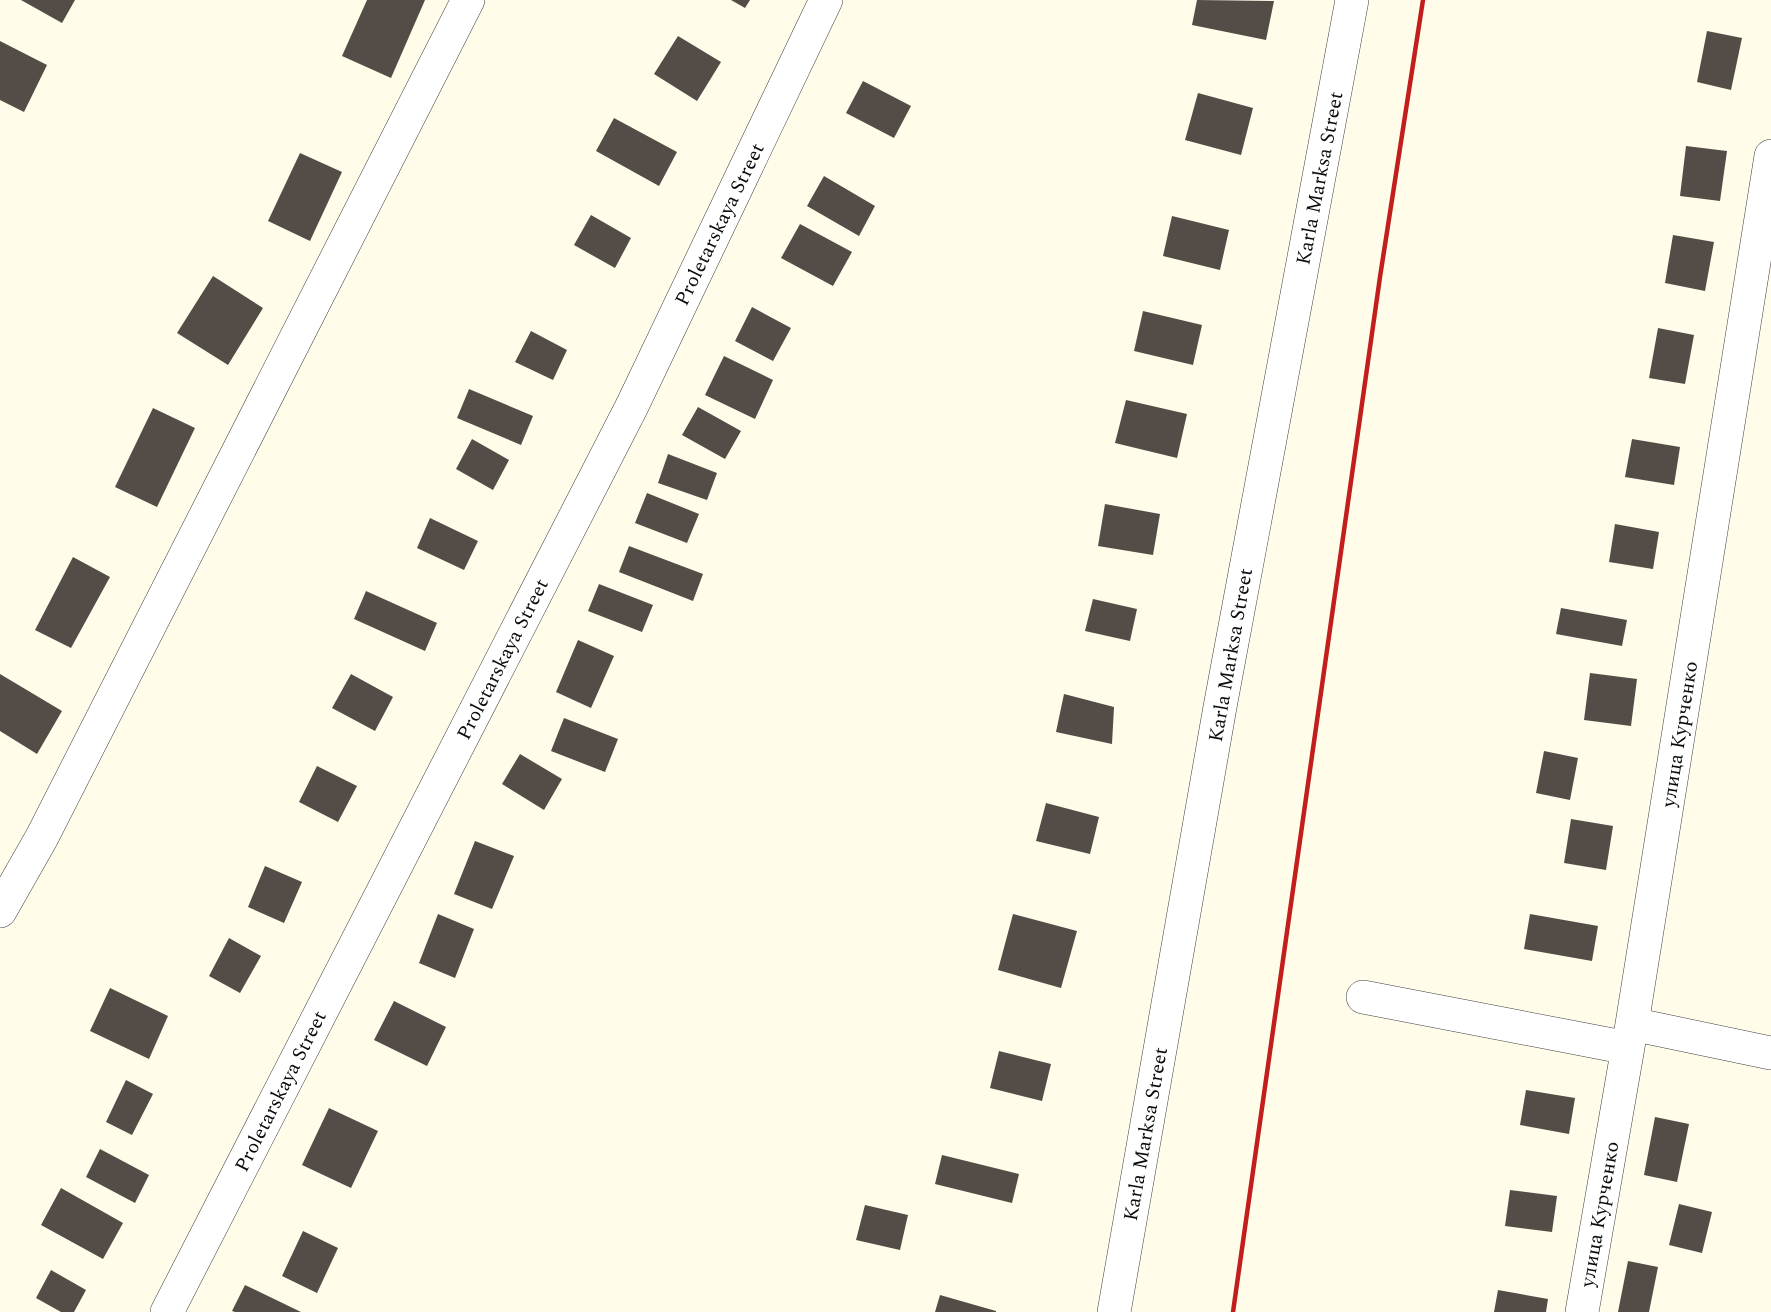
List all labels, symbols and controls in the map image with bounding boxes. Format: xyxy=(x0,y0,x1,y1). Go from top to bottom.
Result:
street label: Karla Marksa Street xyxy=(1288,89,1351,267)
street label: Proletarskaya Street xyxy=(667,138,772,311)
street label: Karla Marksa Street xyxy=(1201,566,1261,744)
street label: Proletarskaya Street xyxy=(449,573,557,745)
street label: улица Курченко xyxy=(1653,659,1706,810)
street label: Proletarskaya Street xyxy=(227,1005,335,1177)
street label: Karla Marksa Street xyxy=(1116,1045,1176,1223)
street label: улица Курченко xyxy=(1572,1139,1628,1290)

